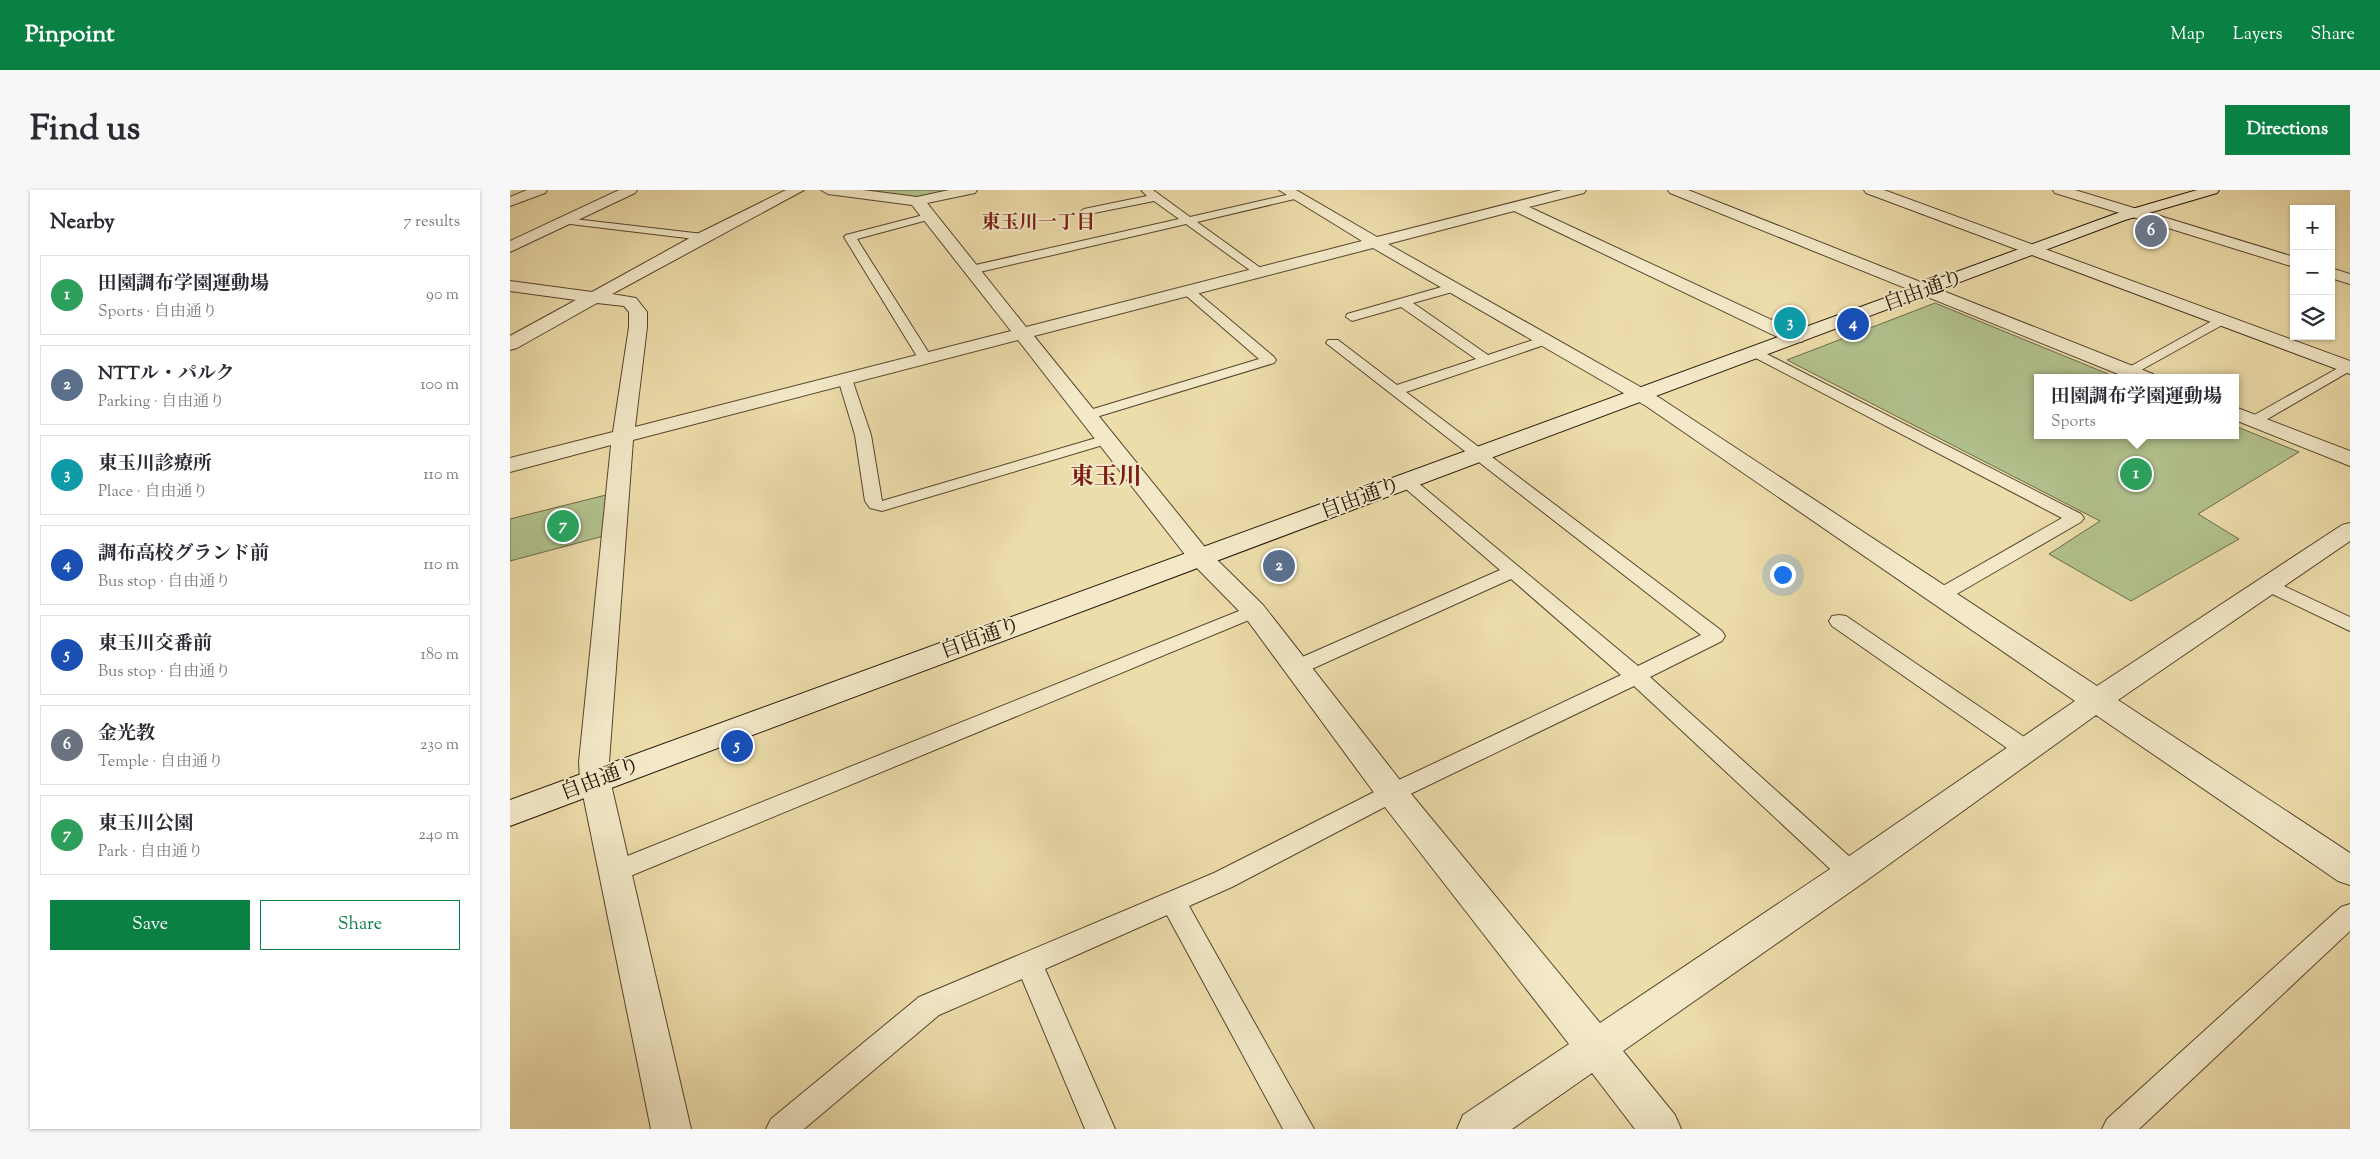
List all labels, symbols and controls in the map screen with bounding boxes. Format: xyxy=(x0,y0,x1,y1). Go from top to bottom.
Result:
text: Pinpoint xyxy=(25,18,114,52)
text: Map xyxy=(2170,22,2205,48)
text: Layers xyxy=(2233,22,2283,48)
text: Share xyxy=(2311,22,2355,48)
text: Find us xyxy=(30,105,140,156)
button: Directions xyxy=(2225,105,2350,155)
map controls xyxy=(2290,205,2335,340)
button: + xyxy=(2290,205,2335,250)
text: Nearby xyxy=(50,208,115,238)
district label: 東玉川一丁目 xyxy=(981,210,1095,237)
text: 7 results xyxy=(404,211,460,234)
pin: 6 xyxy=(2135,212,2167,250)
button: − xyxy=(2290,250,2335,295)
street label: 自由通り xyxy=(1879,263,1968,320)
text: 田園調布学園運動場 xyxy=(98,271,269,298)
text: 1 xyxy=(64,284,70,307)
text: 90 m xyxy=(426,284,459,307)
button: layers xyxy=(2290,295,2335,340)
text: Sports · 自由通り xyxy=(98,301,218,324)
pin: 3 xyxy=(1774,304,1806,342)
pin: 4 xyxy=(1837,305,1869,343)
text: NTTル・パルク xyxy=(98,361,235,388)
text: 2 xyxy=(63,374,71,397)
text: 100 m xyxy=(420,374,459,397)
popup xyxy=(2034,374,2239,439)
text: 田園調布学園運動場 xyxy=(2051,384,2222,411)
text: Parking · 自由通り xyxy=(98,391,225,414)
text: Sports xyxy=(2051,411,2096,434)
text: 東玉川診療所 xyxy=(98,451,212,478)
pin: 1 xyxy=(2120,455,2152,493)
district label: 東玉川 xyxy=(1070,461,1142,495)
text: 3 xyxy=(64,464,70,487)
text: 110 m xyxy=(423,464,459,487)
street label: 自由通り xyxy=(1316,470,1405,527)
text: Place · 自由通り xyxy=(98,481,208,504)
pin: 7 xyxy=(547,507,579,545)
text: 調布高校グランド前 xyxy=(98,541,269,568)
pin: 2 xyxy=(1263,547,1295,585)
text: 4 xyxy=(63,554,71,577)
text: 110 m xyxy=(423,554,459,577)
your location xyxy=(1770,562,1796,588)
text: Bus stop · 自由通り xyxy=(98,571,231,594)
street label: 自由通り xyxy=(936,610,1025,667)
text: 東玉川交番前 xyxy=(98,631,212,658)
text: 5 xyxy=(64,644,70,667)
text: 180 m xyxy=(420,644,459,667)
text: Bus stop · 自由通り xyxy=(98,661,231,684)
text: 金光教 xyxy=(98,721,155,748)
pin: 5 xyxy=(721,727,753,765)
text: 6 xyxy=(63,734,71,757)
text: 230 m xyxy=(420,734,459,757)
text: Temple · 自由通り xyxy=(98,751,224,774)
street label: 自由通り xyxy=(556,751,645,809)
text: 東玉川公園 xyxy=(98,811,193,838)
text: 7 xyxy=(63,824,71,847)
text: 240 m xyxy=(418,824,459,847)
text: Park · 自由通り xyxy=(98,841,203,864)
button: Save xyxy=(50,900,250,950)
button: Share xyxy=(260,900,460,950)

